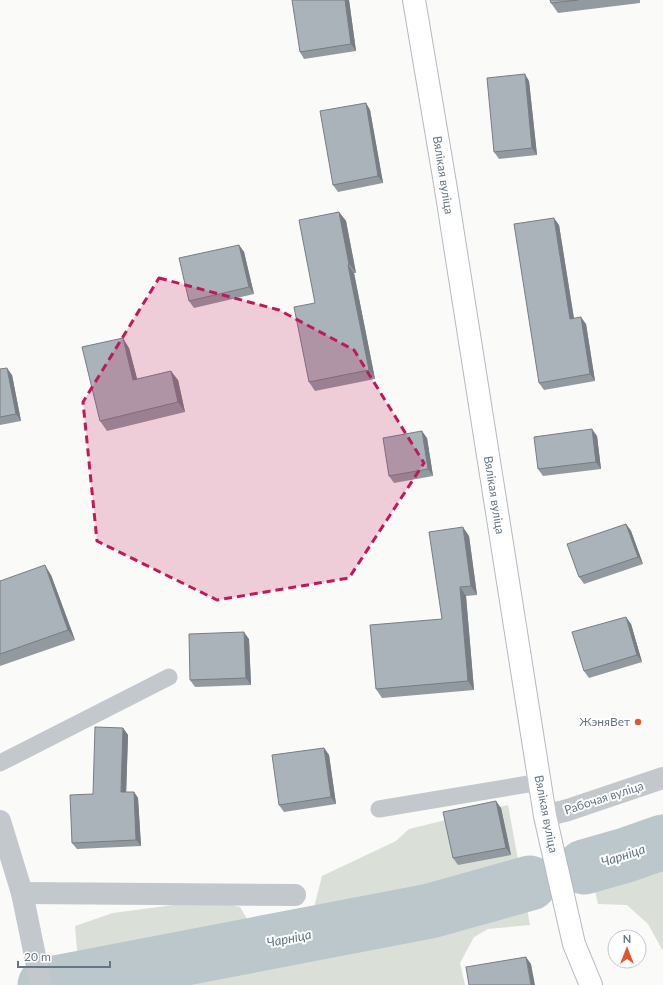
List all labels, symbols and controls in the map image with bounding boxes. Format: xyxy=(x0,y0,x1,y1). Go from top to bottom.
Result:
street label: Вялікая вуліца xyxy=(430,135,457,215)
street label: Вялікая вуліца xyxy=(481,455,508,535)
place label: ЖэняВет xyxy=(579,714,630,729)
marker: ЖэняВет xyxy=(633,717,643,727)
street label: Вялікая вуліца xyxy=(532,774,561,854)
street label: Рабочая вуліца xyxy=(562,778,645,817)
water label: Чарніца xyxy=(599,840,647,870)
water label: Чарніца xyxy=(265,926,313,950)
north arrow xyxy=(607,929,647,969)
text: N xyxy=(623,932,631,945)
scale bar xyxy=(18,943,110,969)
text: 20 m xyxy=(24,949,51,964)

